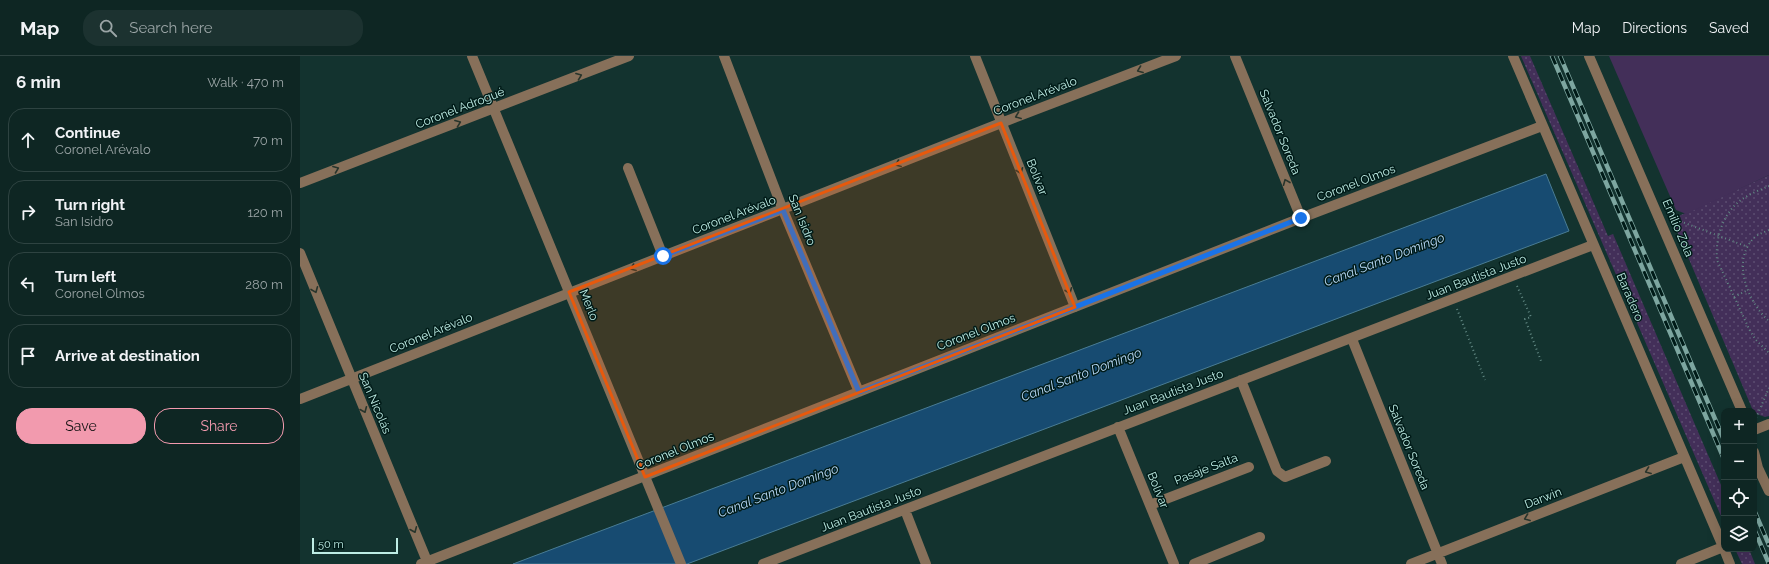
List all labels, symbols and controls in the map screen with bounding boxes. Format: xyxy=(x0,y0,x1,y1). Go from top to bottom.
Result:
search box xyxy=(83,10,363,46)
text: Map xyxy=(20,17,59,39)
icon: search xyxy=(97,17,119,39)
text: Search here xyxy=(129,19,213,37)
text: Map xyxy=(1572,20,1600,36)
text: Directions xyxy=(1622,20,1687,36)
text: Saved xyxy=(1709,20,1749,36)
one-way arrow xyxy=(1136,65,1143,73)
text: 6 min xyxy=(16,72,61,92)
one-way arrow xyxy=(575,72,582,80)
street label: Coronel Arévalo xyxy=(991,74,1079,118)
text: Walk · 470 m xyxy=(207,75,284,90)
street label: Coronel Adrogué xyxy=(413,85,507,131)
street label: Salvador Soreda xyxy=(1257,87,1303,177)
one-way arrow xyxy=(1015,112,1022,120)
one-way arrow xyxy=(454,119,461,127)
text: Continue xyxy=(55,124,120,142)
icon: ahead xyxy=(17,129,39,151)
text: 70 m xyxy=(253,133,283,148)
text: Coronel Arévalo xyxy=(55,142,151,157)
street label: Bolívar xyxy=(1023,157,1051,198)
one-way arrow xyxy=(894,160,901,168)
street label: Coronel Olmos xyxy=(1315,162,1397,204)
one-way arrow xyxy=(333,166,340,174)
one-way arrow xyxy=(1015,166,1023,174)
one-way arrow xyxy=(1283,179,1291,187)
street label: San Isidro xyxy=(785,192,819,248)
street label: Coronel Arévalo xyxy=(690,193,778,237)
text: Turn right xyxy=(55,196,125,214)
street label: Emilio Zola xyxy=(1660,197,1696,259)
icon: right xyxy=(17,201,39,223)
text: 120 m xyxy=(247,205,283,220)
route end xyxy=(1292,209,1310,227)
text: San Isidro xyxy=(55,214,113,229)
water label: Canal Santo Domingo xyxy=(1322,230,1447,289)
route start xyxy=(654,247,672,265)
street label: Juan Bautista Justo xyxy=(1424,251,1528,303)
one-way arrow xyxy=(630,263,637,271)
text: Turn left xyxy=(55,268,116,286)
street label: Baradero xyxy=(1614,271,1646,323)
icon: left xyxy=(17,273,39,295)
text: 280 m xyxy=(245,277,283,292)
text: Coronel Olmos xyxy=(55,286,145,301)
one-way arrow xyxy=(310,286,318,293)
street label: Merlo xyxy=(576,287,602,323)
one-way arrow xyxy=(1064,287,1072,294)
street label: Coronel Arévalo xyxy=(387,310,475,356)
street label: Coronel Olmos xyxy=(935,311,1017,353)
icon: arrive xyxy=(17,345,39,367)
water label: Canal Santo Domingo xyxy=(1019,345,1144,404)
text: Arrive at destination xyxy=(55,347,200,365)
street label: Juan Bautista Justo xyxy=(1121,366,1225,418)
street label: San Nicolás xyxy=(356,370,394,436)
street label: Salvador Soreda xyxy=(1386,402,1432,492)
one-way arrow xyxy=(359,405,367,413)
button: Save xyxy=(16,408,146,444)
button: Share xyxy=(154,408,284,444)
map controls xyxy=(1721,408,1757,552)
button: + xyxy=(1721,408,1757,444)
street label: Coronel Olmos xyxy=(634,429,716,473)
button: − xyxy=(1721,444,1757,480)
street label: Pasaje Salta xyxy=(1172,451,1240,487)
water label: Canal Santo Domingo xyxy=(716,461,841,520)
one-way arrow xyxy=(1645,466,1652,474)
street label: Bolívar xyxy=(1144,470,1172,511)
button: locate xyxy=(1721,480,1757,516)
street label: Juan Bautista Justo xyxy=(819,483,923,535)
street label: Darwin xyxy=(1522,485,1564,511)
one-way arrow xyxy=(1524,514,1531,522)
button: layers xyxy=(1721,516,1757,552)
one-way arrow xyxy=(409,525,417,533)
scale bar xyxy=(312,536,398,555)
text: 50 m xyxy=(318,538,344,551)

